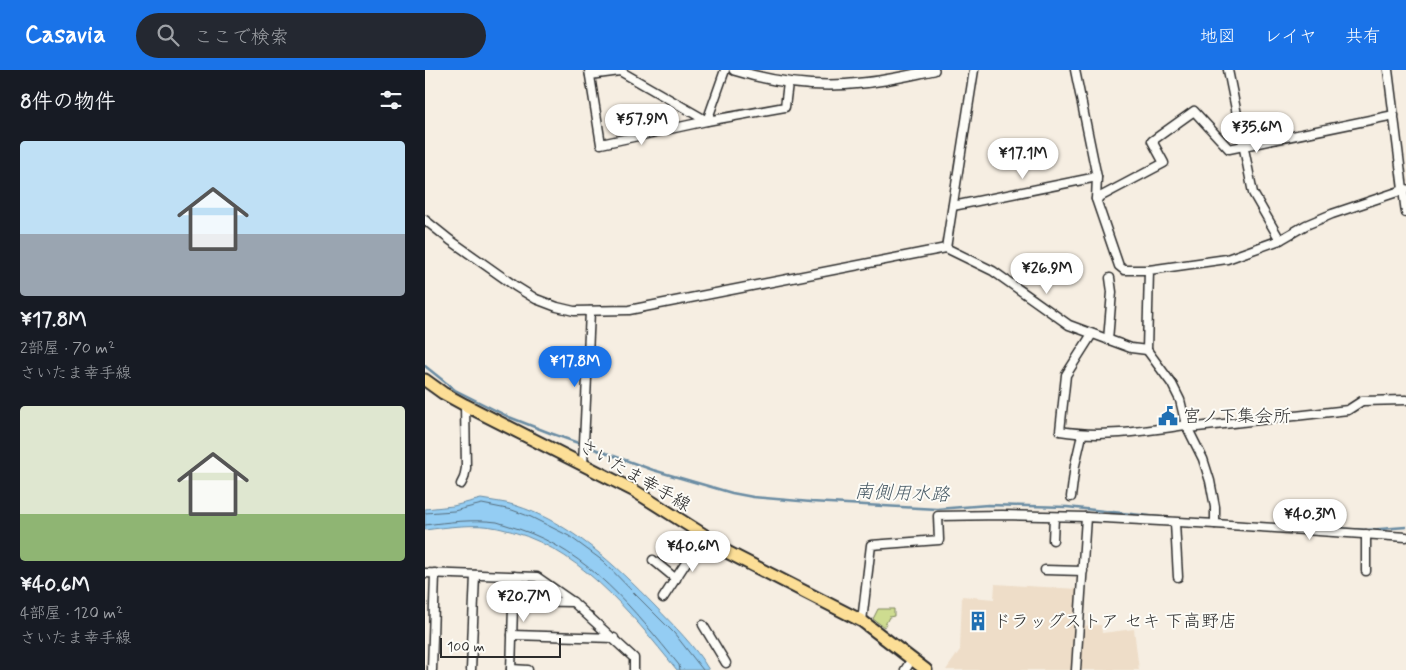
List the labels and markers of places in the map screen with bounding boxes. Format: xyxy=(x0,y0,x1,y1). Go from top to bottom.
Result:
pin: ¥57.9M xyxy=(601,104,683,146)
pin: ¥35.6M xyxy=(1216,112,1298,154)
pin: ¥17.1M xyxy=(982,138,1064,180)
pin: ¥26.9M xyxy=(1006,252,1088,295)
pin: ¥17.8M xyxy=(534,346,616,388)
public building icon: 宮ノ下集会所 xyxy=(1157,405,1179,427)
place label: 宮ノ下集会所 xyxy=(1183,405,1291,429)
pin: ¥40.3M xyxy=(1269,498,1351,541)
pin: ¥40.6M xyxy=(652,530,734,573)
pin: ¥20.7M xyxy=(483,580,565,623)
building icon: ドラッグストア セキ 下高野店 xyxy=(967,610,989,632)
place label: ドラッグストア セキ 下高野店 xyxy=(993,610,1237,634)

